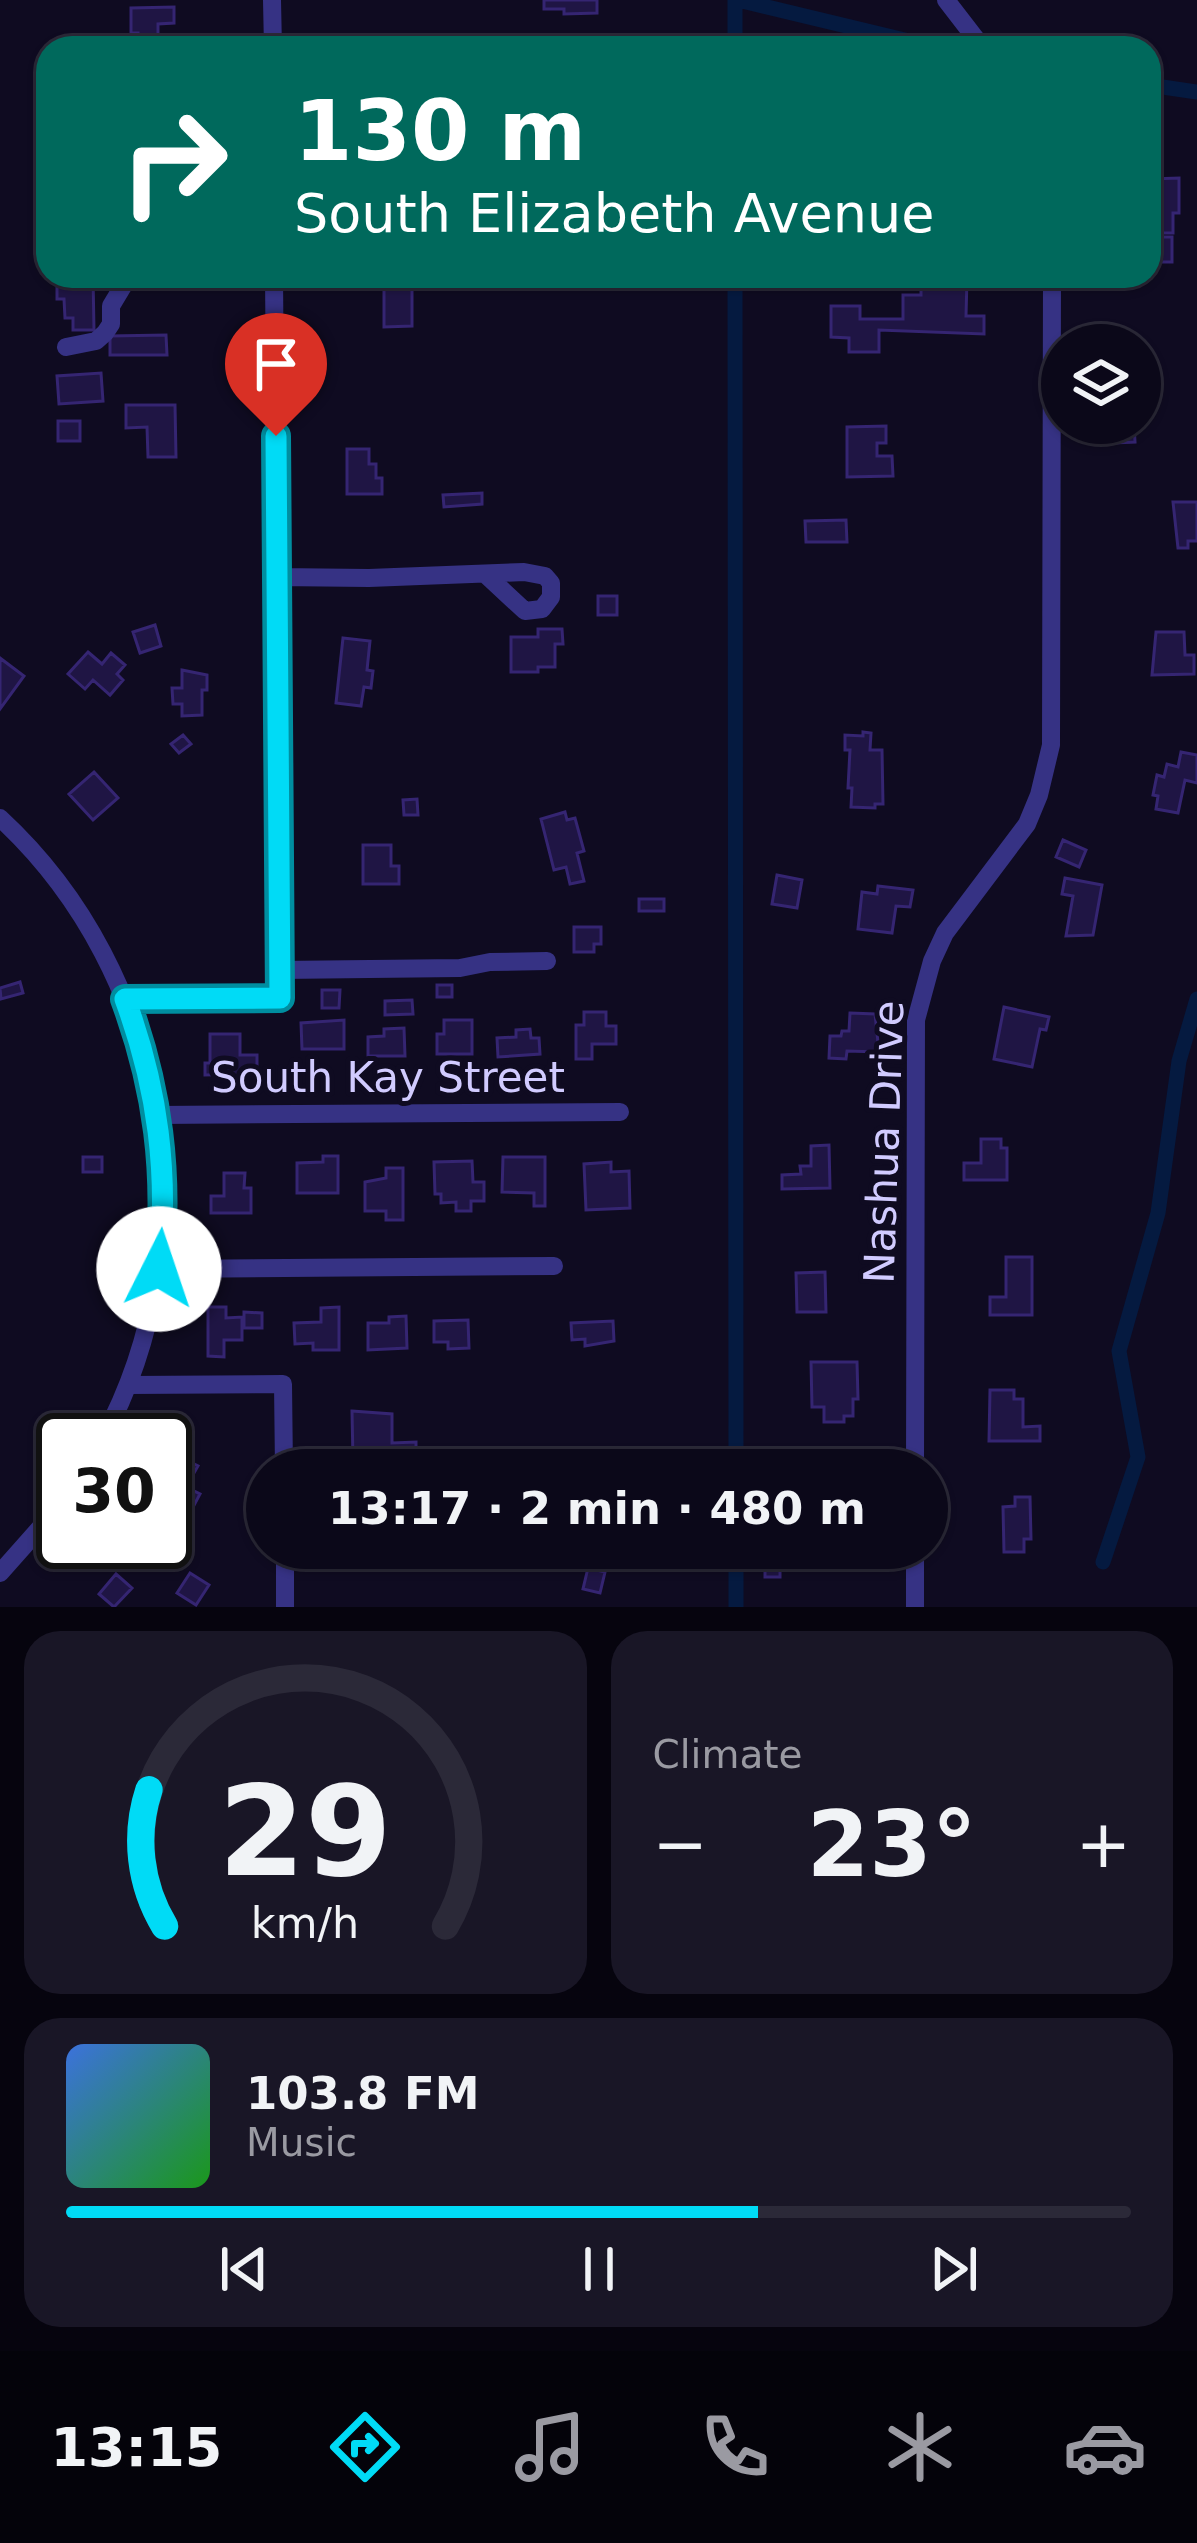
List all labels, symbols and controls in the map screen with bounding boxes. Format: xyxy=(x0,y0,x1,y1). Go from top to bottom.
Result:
text: 130 m xyxy=(294,82,586,180)
icon: right xyxy=(96,84,252,240)
text: South Elizabeth Avenue xyxy=(294,182,934,245)
pin xyxy=(225,313,327,436)
map controls xyxy=(1041,324,1161,444)
button: layers xyxy=(1041,324,1161,444)
icon: arrive xyxy=(243,331,309,397)
street label: Nashua Drive xyxy=(855,1000,913,1284)
street label: South Kay Street xyxy=(211,1053,565,1102)
position arrow xyxy=(96,1206,222,1332)
speed limit sign: 30 xyxy=(36,1413,192,1569)
text: 13:17 · 2 min · 480 m xyxy=(328,1482,866,1535)
text: Climate xyxy=(653,1732,803,1777)
text: 29 xyxy=(218,1759,392,1904)
text: 23° xyxy=(807,1792,977,1897)
text: − xyxy=(653,1806,708,1883)
text: + xyxy=(1076,1806,1131,1883)
text: km/h xyxy=(251,1897,359,1947)
text: 103.8 FM xyxy=(246,2067,480,2120)
text: Music xyxy=(246,2120,357,2165)
icon: previous xyxy=(211,2236,277,2302)
icon: pause xyxy=(566,2236,632,2302)
icon: next xyxy=(921,2236,987,2302)
icon: directions xyxy=(323,2405,407,2489)
icon: music xyxy=(508,2405,592,2489)
icon: phone xyxy=(693,2405,777,2489)
icon: climate xyxy=(878,2405,962,2489)
icon: car xyxy=(1063,2405,1147,2489)
text: 13:15 xyxy=(50,2416,222,2479)

